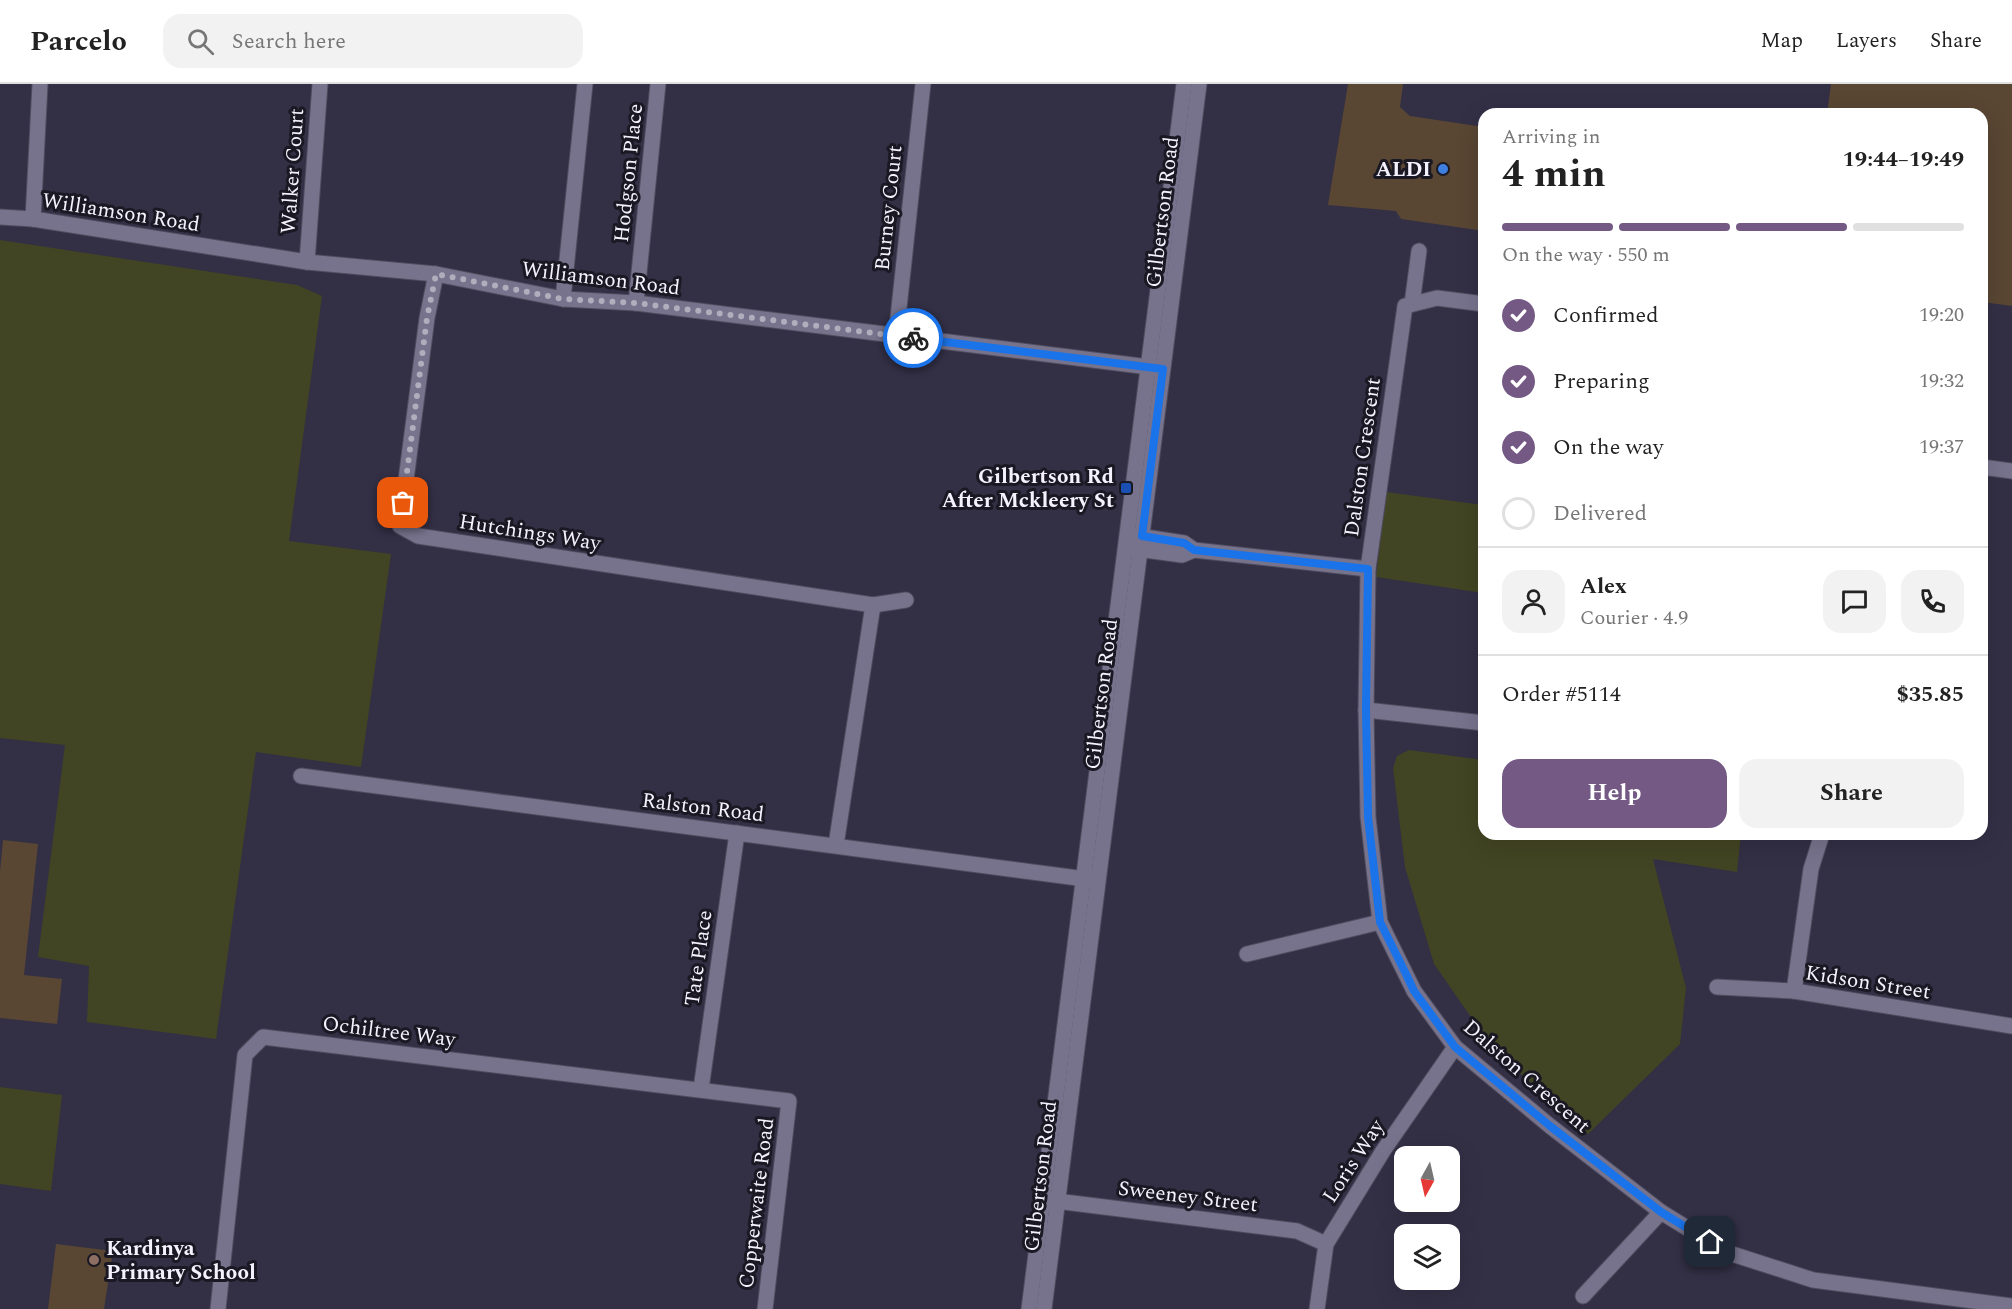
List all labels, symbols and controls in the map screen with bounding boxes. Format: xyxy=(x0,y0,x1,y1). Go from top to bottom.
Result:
search box xyxy=(163,14,583,68)
text: Parcelo xyxy=(30,20,127,63)
icon: search xyxy=(184,25,217,58)
text: Search here xyxy=(232,25,346,58)
text: Map xyxy=(1761,25,1803,57)
text: Layers xyxy=(1836,25,1897,57)
text: Share xyxy=(1930,25,1982,57)
street label: Hodgson Place xyxy=(606,102,652,244)
street label: Walker Court xyxy=(273,107,313,235)
text: Arriving in xyxy=(1502,122,1600,152)
street label: Gilbertson Road xyxy=(1138,135,1188,289)
text: 19:44–19:49 xyxy=(1842,143,1964,176)
street label: Burney Court xyxy=(867,144,911,272)
text: 4 min xyxy=(1502,145,1606,204)
place label: ALDI xyxy=(1376,154,1431,186)
marker: ALDI xyxy=(1436,162,1450,176)
street label: Williamson Road xyxy=(40,185,202,241)
text: On the way · 550 m xyxy=(1502,240,1670,270)
street label: Williamson Road xyxy=(520,253,682,305)
icon: check xyxy=(1502,299,1535,332)
text: Confirmed xyxy=(1553,299,1659,332)
text: 19:20 xyxy=(1919,300,1964,330)
courier xyxy=(883,308,943,368)
icon: bike xyxy=(897,322,930,355)
icon: check xyxy=(1502,365,1535,398)
text: Preparing xyxy=(1553,365,1650,398)
text: 19:32 xyxy=(1919,366,1964,396)
street label: Dalston Crescent xyxy=(1336,375,1390,539)
icon: check xyxy=(1502,431,1535,464)
text: On the way xyxy=(1553,431,1664,464)
text: 19:37 xyxy=(1919,432,1964,462)
place label: Gilbertson Rd After Mckleery St xyxy=(942,461,1114,517)
pin xyxy=(377,477,428,528)
marker: Gilbertson Rd After Mckleery St xyxy=(1119,481,1133,495)
icon: bag xyxy=(386,486,419,519)
text: Delivered xyxy=(1553,497,1647,530)
street label: Hutchings Way xyxy=(457,506,604,560)
button: person xyxy=(1502,570,1565,633)
text: Alex xyxy=(1580,570,1627,603)
button: chat xyxy=(1823,570,1886,633)
button: phone xyxy=(1901,570,1964,633)
text: Courier · 4.9 xyxy=(1580,603,1688,633)
street label: Gilbertson Road xyxy=(1077,617,1127,771)
text: Order #5114 xyxy=(1502,678,1621,711)
text: $35.85 xyxy=(1896,678,1964,711)
button: Help xyxy=(1502,759,1727,828)
button: Share xyxy=(1739,759,1964,828)
street label: Ralston Road xyxy=(640,785,766,831)
street label: Tate Place xyxy=(676,908,722,1008)
street label: Kidson Street xyxy=(1803,957,1933,1009)
street label: Ochiltree Way xyxy=(320,1008,458,1056)
street label: Dalston Crescent xyxy=(1455,1012,1597,1141)
street label: Gilbertson Road xyxy=(1016,1099,1066,1253)
street label: Loris Way xyxy=(1315,1113,1393,1210)
street label: Copperwaite Road xyxy=(731,1116,783,1290)
north arrow xyxy=(1394,1146,1460,1212)
map controls xyxy=(1394,1146,1460,1290)
street label: Sweeney Street xyxy=(1116,1173,1260,1221)
pin xyxy=(1684,1216,1735,1267)
button: layers xyxy=(1394,1224,1460,1290)
icon: home xyxy=(1693,1225,1726,1258)
place label: Kardinya Primary School xyxy=(106,1233,256,1289)
marker: Kardinya Primary School xyxy=(87,1253,101,1267)

